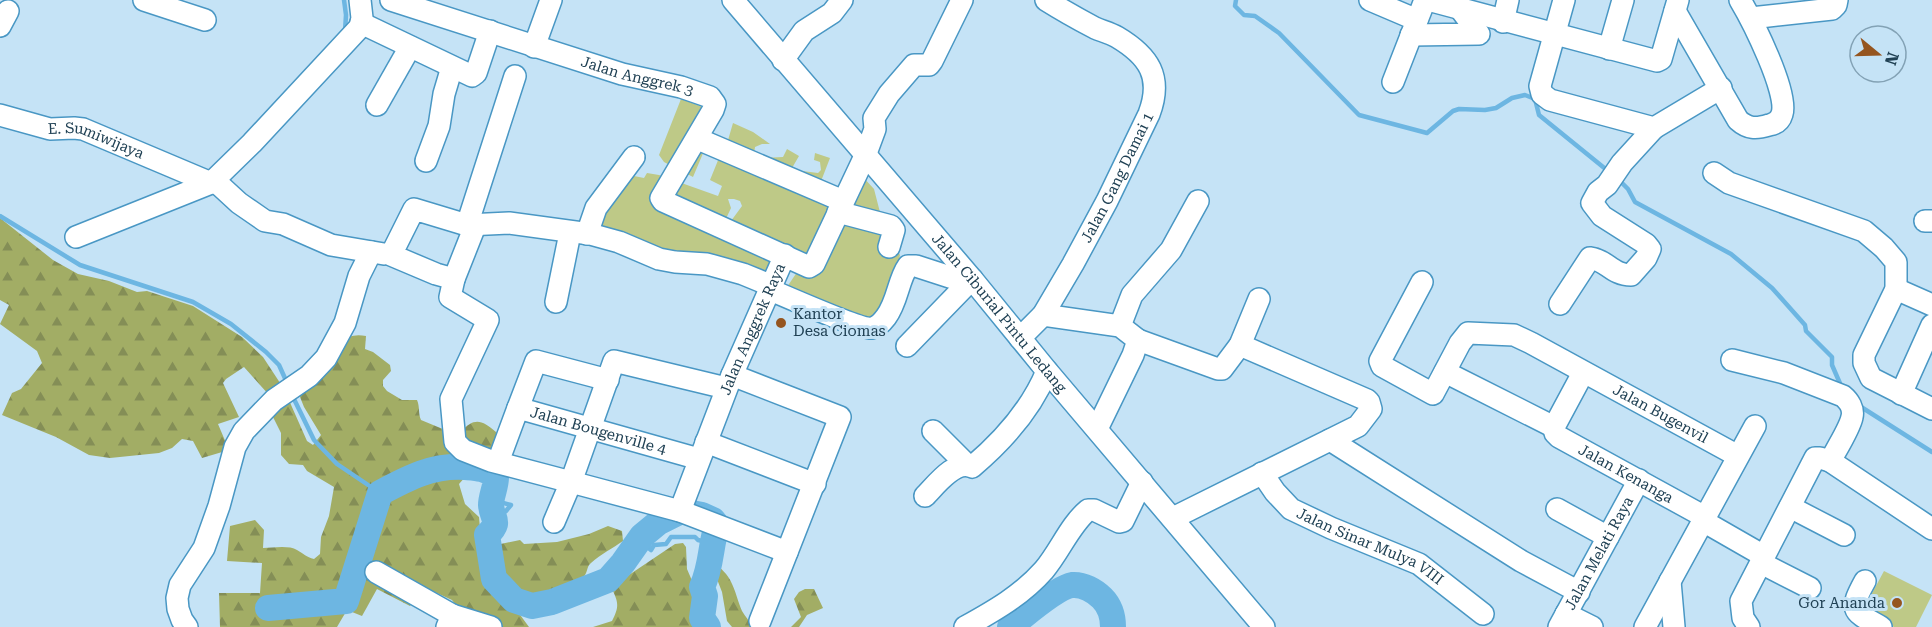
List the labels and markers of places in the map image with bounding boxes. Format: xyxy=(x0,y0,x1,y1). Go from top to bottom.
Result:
place label: Kantor Desa Ciomas xyxy=(793,305,886,340)
marker: Kantor Desa Ciomas xyxy=(774,316,788,330)
place label: Gor Ananda xyxy=(1798,594,1885,612)
marker: Gor Ananda xyxy=(1890,596,1904,610)

